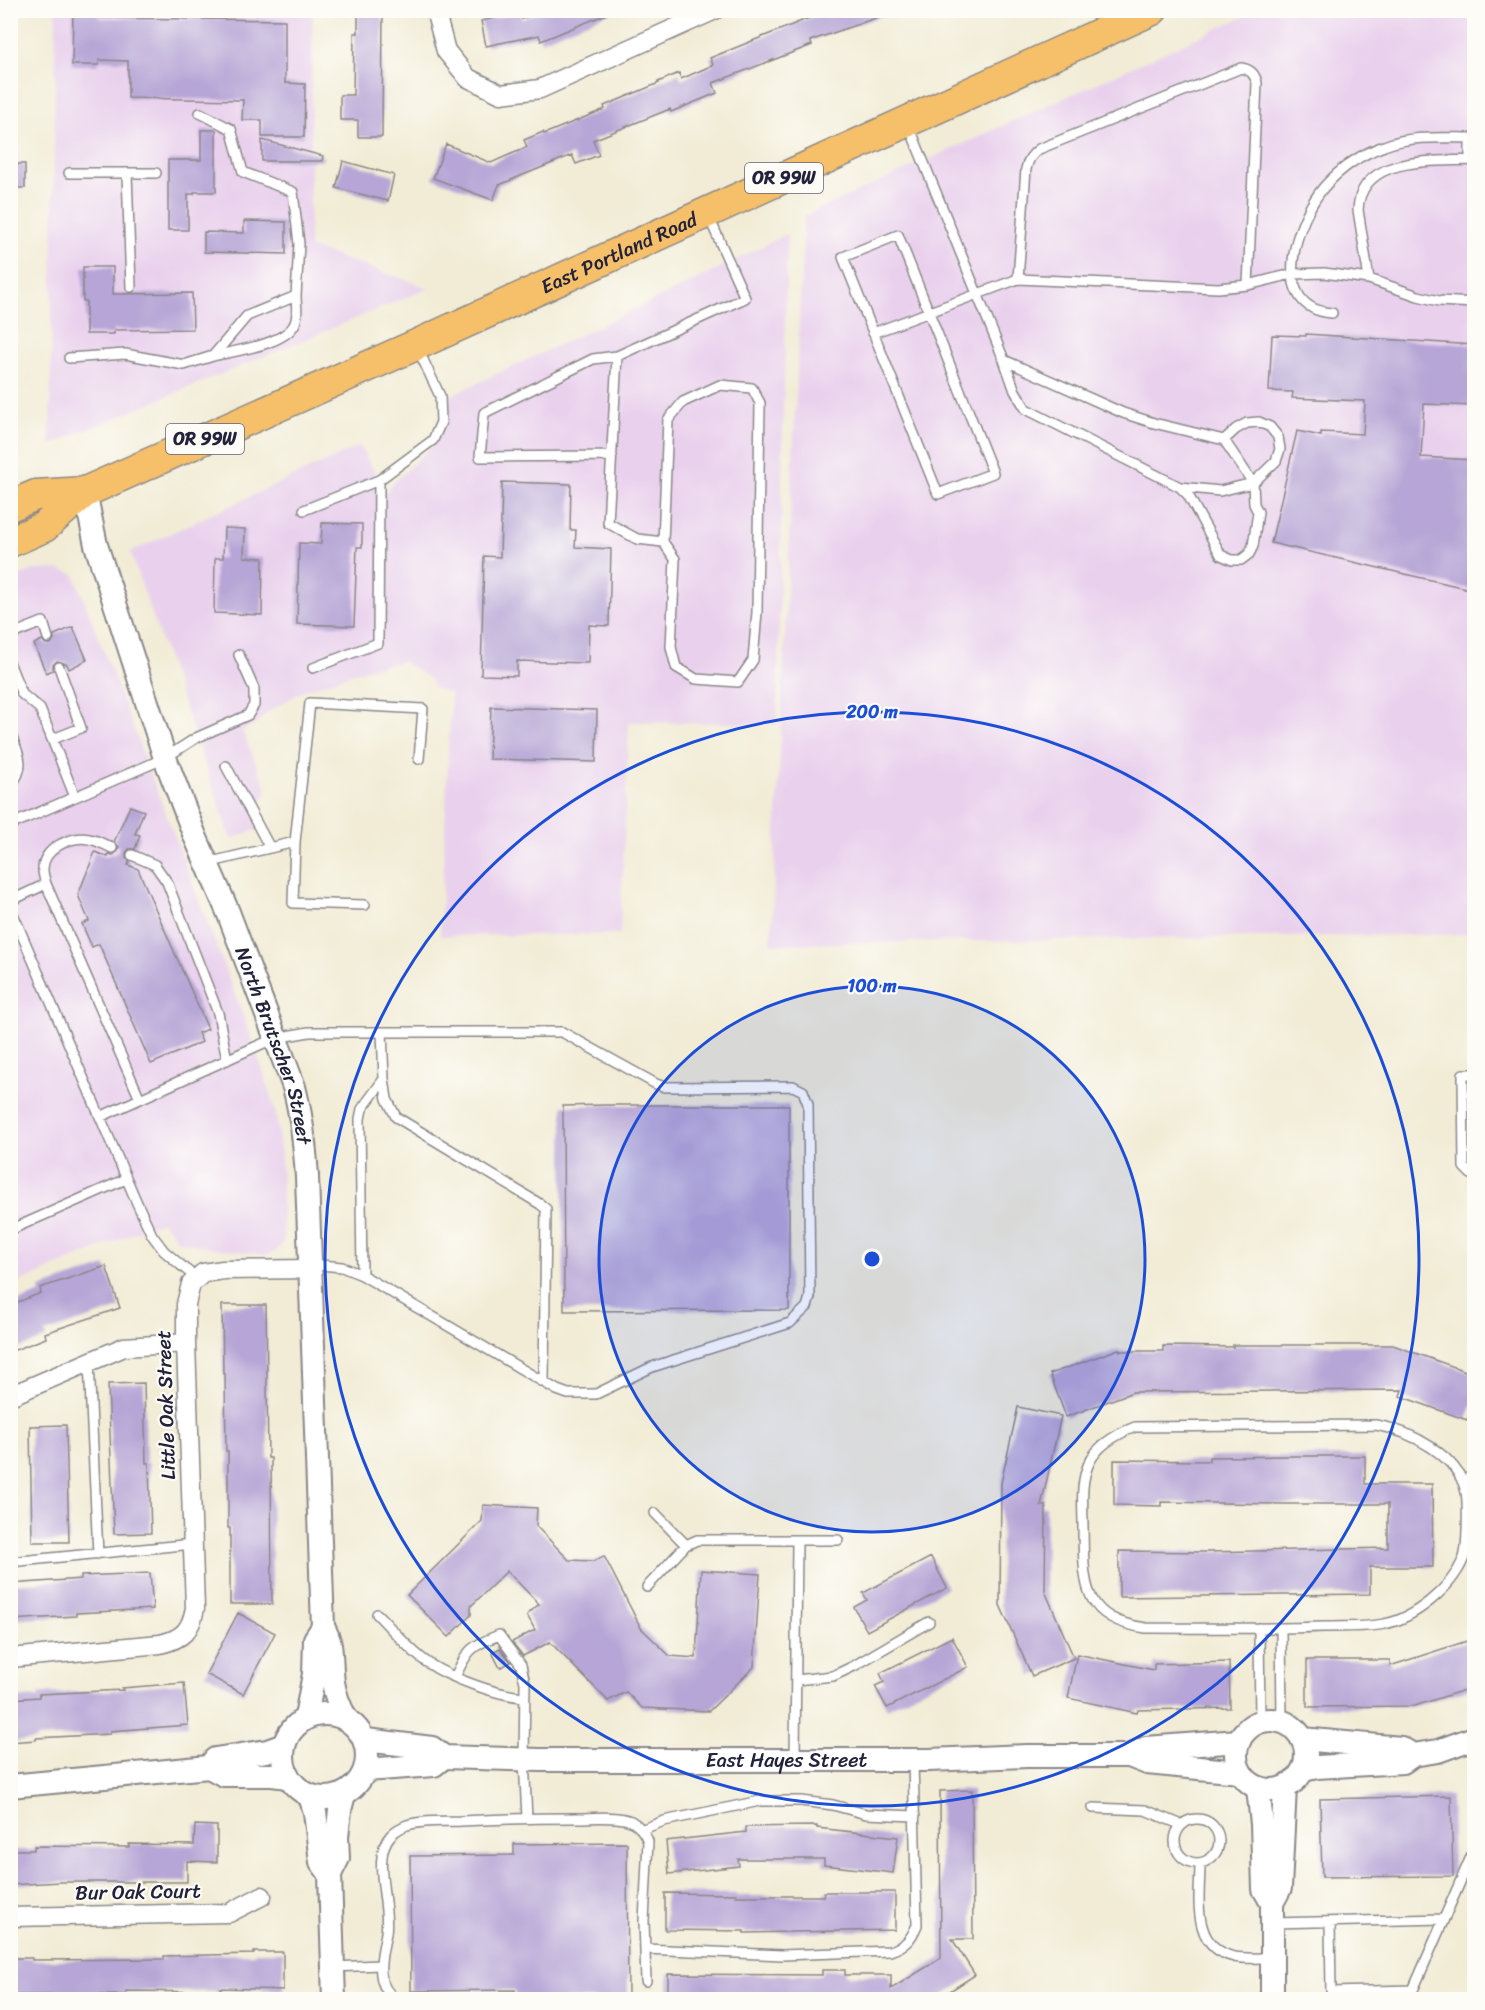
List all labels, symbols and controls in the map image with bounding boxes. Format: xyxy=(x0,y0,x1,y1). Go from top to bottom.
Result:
road number: OR 99W xyxy=(745,163,823,193)
street label: East Portland Road xyxy=(535,201,704,304)
road number: OR 99W xyxy=(166,424,244,454)
text: 200 m xyxy=(845,696,898,728)
street label: North Brutscher Street xyxy=(225,941,322,1147)
text: 100 m xyxy=(848,970,897,1002)
centre of rings xyxy=(862,1249,882,1269)
street label: Little Oak Street xyxy=(146,1329,186,1480)
street label: East Hayes Street xyxy=(706,1743,868,1778)
street label: Bur Oak Court xyxy=(75,1873,201,1911)

